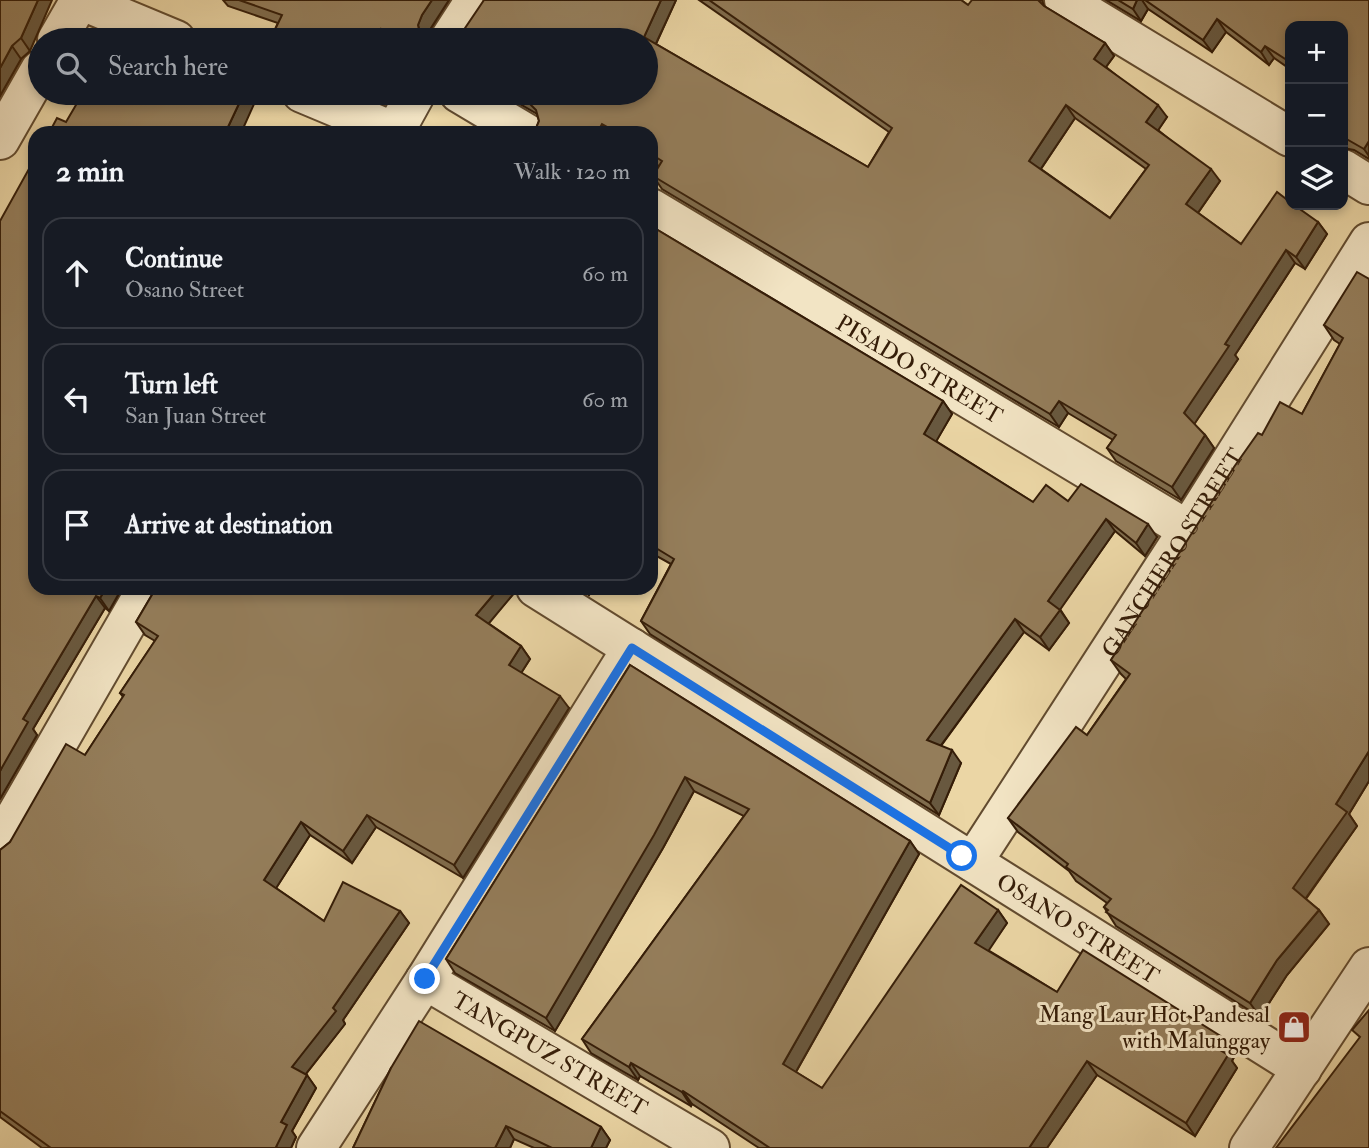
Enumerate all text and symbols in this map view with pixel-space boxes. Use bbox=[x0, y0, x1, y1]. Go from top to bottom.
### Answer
map controls bbox=[1285, 21, 1348, 210]
button: + bbox=[1285, 21, 1348, 84]
search box bbox=[28, 28, 658, 105]
icon: search bbox=[52, 48, 90, 86]
text: Search here bbox=[108, 51, 228, 83]
button: − bbox=[1285, 84, 1348, 147]
button: layers bbox=[1285, 147, 1348, 210]
text: 2 min bbox=[56, 153, 124, 190]
text: Walk · 120 m bbox=[514, 157, 630, 186]
text: Continue bbox=[125, 243, 223, 275]
icon: ahead bbox=[58, 254, 96, 292]
text: 60 m bbox=[582, 259, 628, 288]
text: Osano Street bbox=[125, 275, 244, 304]
street label: PISADO STREET bbox=[831, 308, 1008, 430]
text: Turn left bbox=[125, 369, 218, 401]
icon: left bbox=[58, 380, 96, 418]
text: 60 m bbox=[582, 385, 628, 414]
text: San Juan Street bbox=[125, 401, 266, 430]
street label: GANCHERO STREET bbox=[1095, 443, 1251, 663]
icon: arrive bbox=[58, 506, 96, 544]
text: Arrive at destination bbox=[125, 509, 333, 541]
route start bbox=[946, 840, 977, 871]
street label: OSANO STREET bbox=[991, 867, 1164, 991]
route end bbox=[409, 963, 440, 994]
street label: TANGPUZ STREET bbox=[447, 985, 653, 1123]
place label: Mang Laur Hot Pandesal with Malunggay bbox=[1039, 1000, 1271, 1055]
shop icon: Mang Laur Hot Pandesal with Malunggay bbox=[1275, 1008, 1313, 1046]

